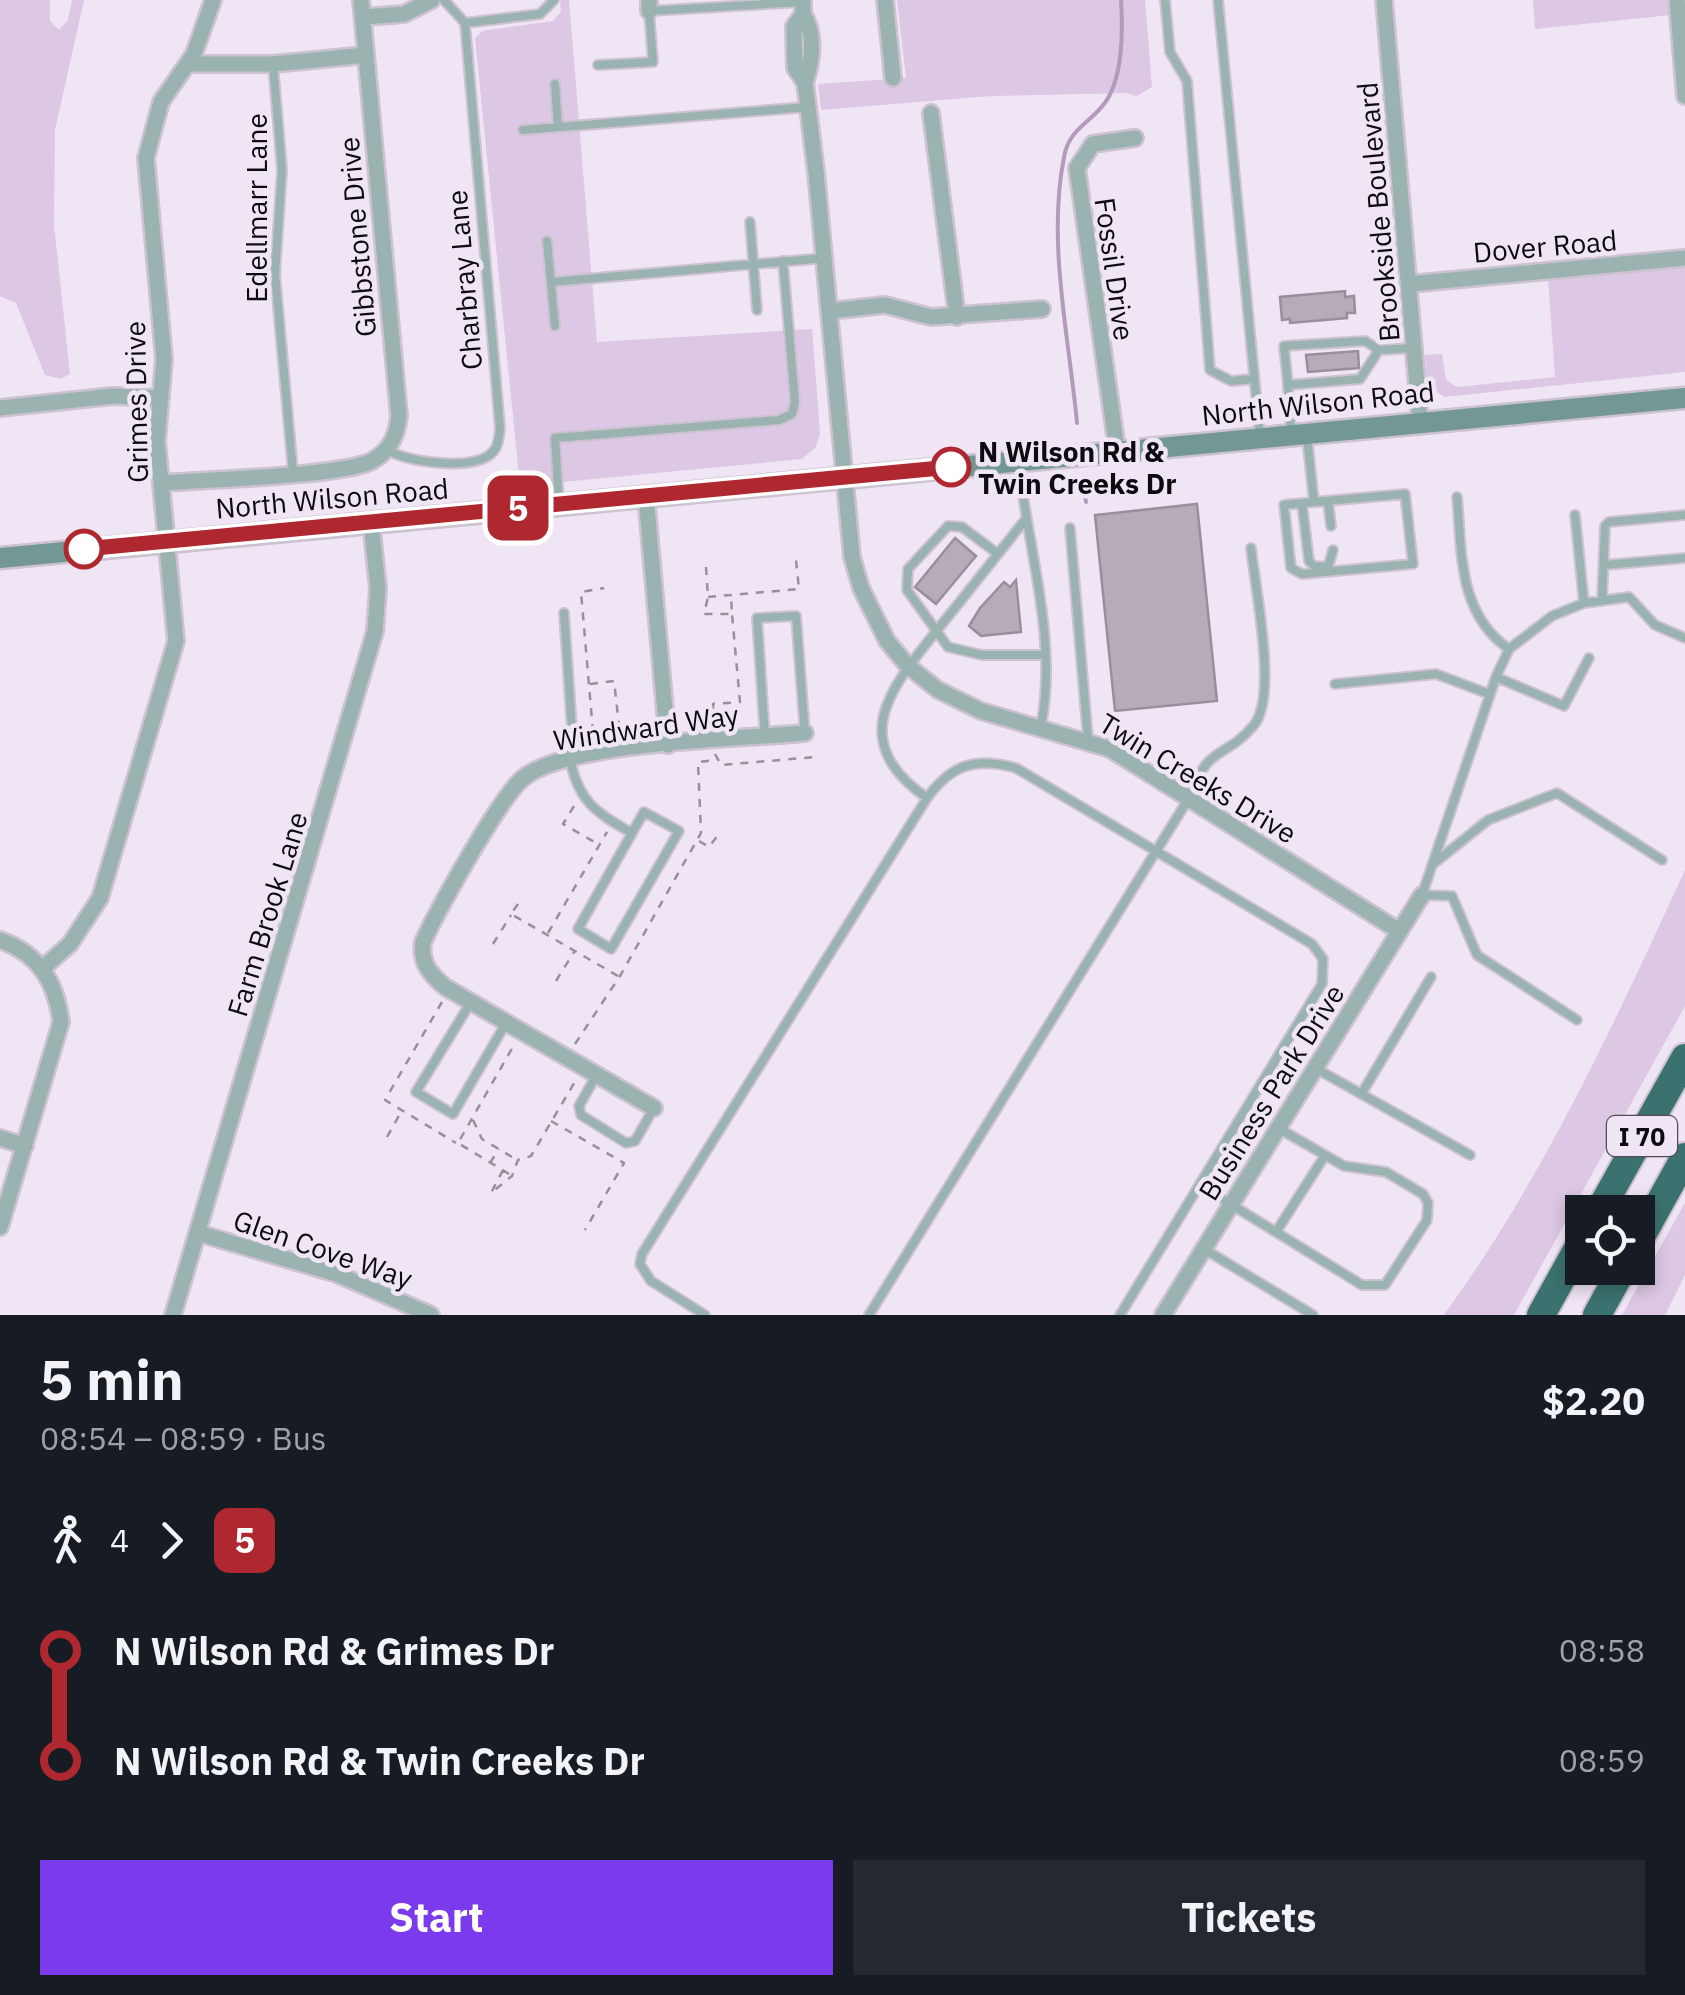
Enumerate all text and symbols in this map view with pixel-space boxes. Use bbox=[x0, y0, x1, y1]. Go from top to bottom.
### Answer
street label: Brookside Boulevard bbox=[1348, 81, 1408, 343]
street label: Edellmarr Lane bbox=[238, 113, 275, 303]
street label: Gibbstone Drive bbox=[330, 135, 384, 339]
street label: Charbray Lane bbox=[438, 188, 490, 372]
street label: Fossil Drive bbox=[1087, 195, 1143, 343]
street label: Dover Road bbox=[1471, 221, 1619, 271]
street label: Grimes Drive bbox=[116, 321, 156, 483]
street label: North Wilson Road bbox=[1200, 372, 1436, 434]
place label: N Wilson Rd & Twin Creeks Dr bbox=[978, 433, 1177, 502]
marker: N Wilson Rd & Twin Creeks Dr bbox=[932, 448, 970, 486]
street label: North Wilson Road bbox=[214, 469, 450, 527]
line badge: 5 bbox=[486, 476, 550, 540]
text: 5 bbox=[507, 485, 529, 531]
unlabelled marker bbox=[65, 530, 103, 568]
street label: Windward Way bbox=[551, 696, 741, 758]
street label: Twin Creeks Drive bbox=[1093, 704, 1303, 852]
street label: Farm Brook Lane bbox=[218, 807, 316, 1021]
street label: Business Park Drive bbox=[1190, 977, 1352, 1207]
road number: I 70 bbox=[1607, 1116, 1677, 1156]
map controls bbox=[1565, 1195, 1655, 1285]
button: locate bbox=[1565, 1195, 1655, 1285]
street label: Glen Cove Way bbox=[229, 1201, 417, 1297]
text: 5 min bbox=[40, 1344, 184, 1415]
text: $2.20 bbox=[1542, 1376, 1645, 1425]
text: 08:54 – 08:59 · Bus bbox=[40, 1417, 326, 1459]
icon: walk bbox=[40, 1513, 95, 1568]
icon: forward bbox=[144, 1513, 199, 1568]
text: 5 bbox=[234, 1517, 255, 1563]
text: 4 bbox=[110, 1519, 129, 1561]
text: N Wilson Rd & Grimes Dr bbox=[114, 1626, 554, 1675]
text: 08:58 bbox=[1559, 1629, 1645, 1671]
text: N Wilson Rd & Twin Creeks Dr bbox=[114, 1736, 645, 1785]
text: 08:59 bbox=[1559, 1739, 1645, 1781]
button: Start bbox=[40, 1860, 833, 1975]
button: Tickets bbox=[853, 1860, 1645, 1975]

